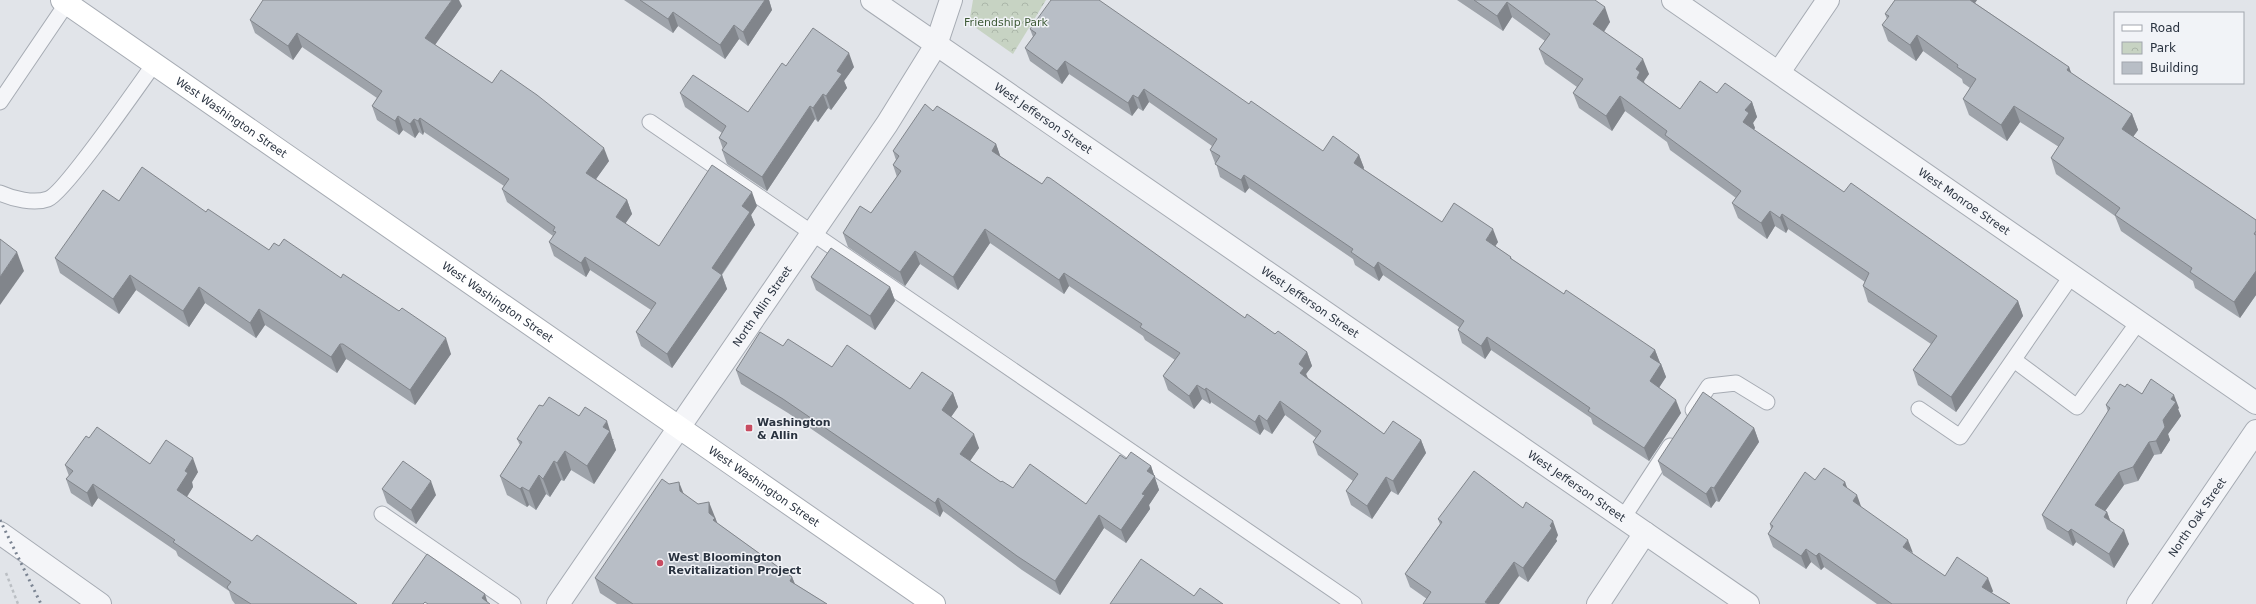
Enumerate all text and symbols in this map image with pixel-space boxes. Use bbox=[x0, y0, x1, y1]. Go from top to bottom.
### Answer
legend bbox=[2114, 12, 2244, 84]
park label: Friendship Park bbox=[964, 16, 1049, 29]
text: Road bbox=[2150, 21, 2180, 35]
text: Park bbox=[2150, 41, 2176, 55]
text: Building bbox=[2150, 61, 2199, 75]
street label: West Washington Street bbox=[173, 75, 290, 161]
street label: West Jefferson Street bbox=[992, 80, 1095, 157]
street label: West Monroe Street bbox=[1916, 165, 2013, 238]
street label: West Washington Street bbox=[439, 259, 556, 346]
street label: North Allin Street bbox=[730, 263, 795, 349]
street label: West Jefferson Street bbox=[1258, 264, 1362, 341]
place label: Washington & Allin bbox=[757, 416, 831, 442]
marker: Washington & Allin bbox=[744, 423, 754, 433]
street label: West Washington Street bbox=[706, 444, 822, 530]
street label: West Jefferson Street bbox=[1525, 448, 1628, 525]
street label: North Oak Street bbox=[2166, 475, 2230, 560]
place label: West Bloomington Revitalization Project bbox=[668, 551, 801, 577]
marker: West Bloomington Revitalization Project bbox=[655, 558, 665, 568]

